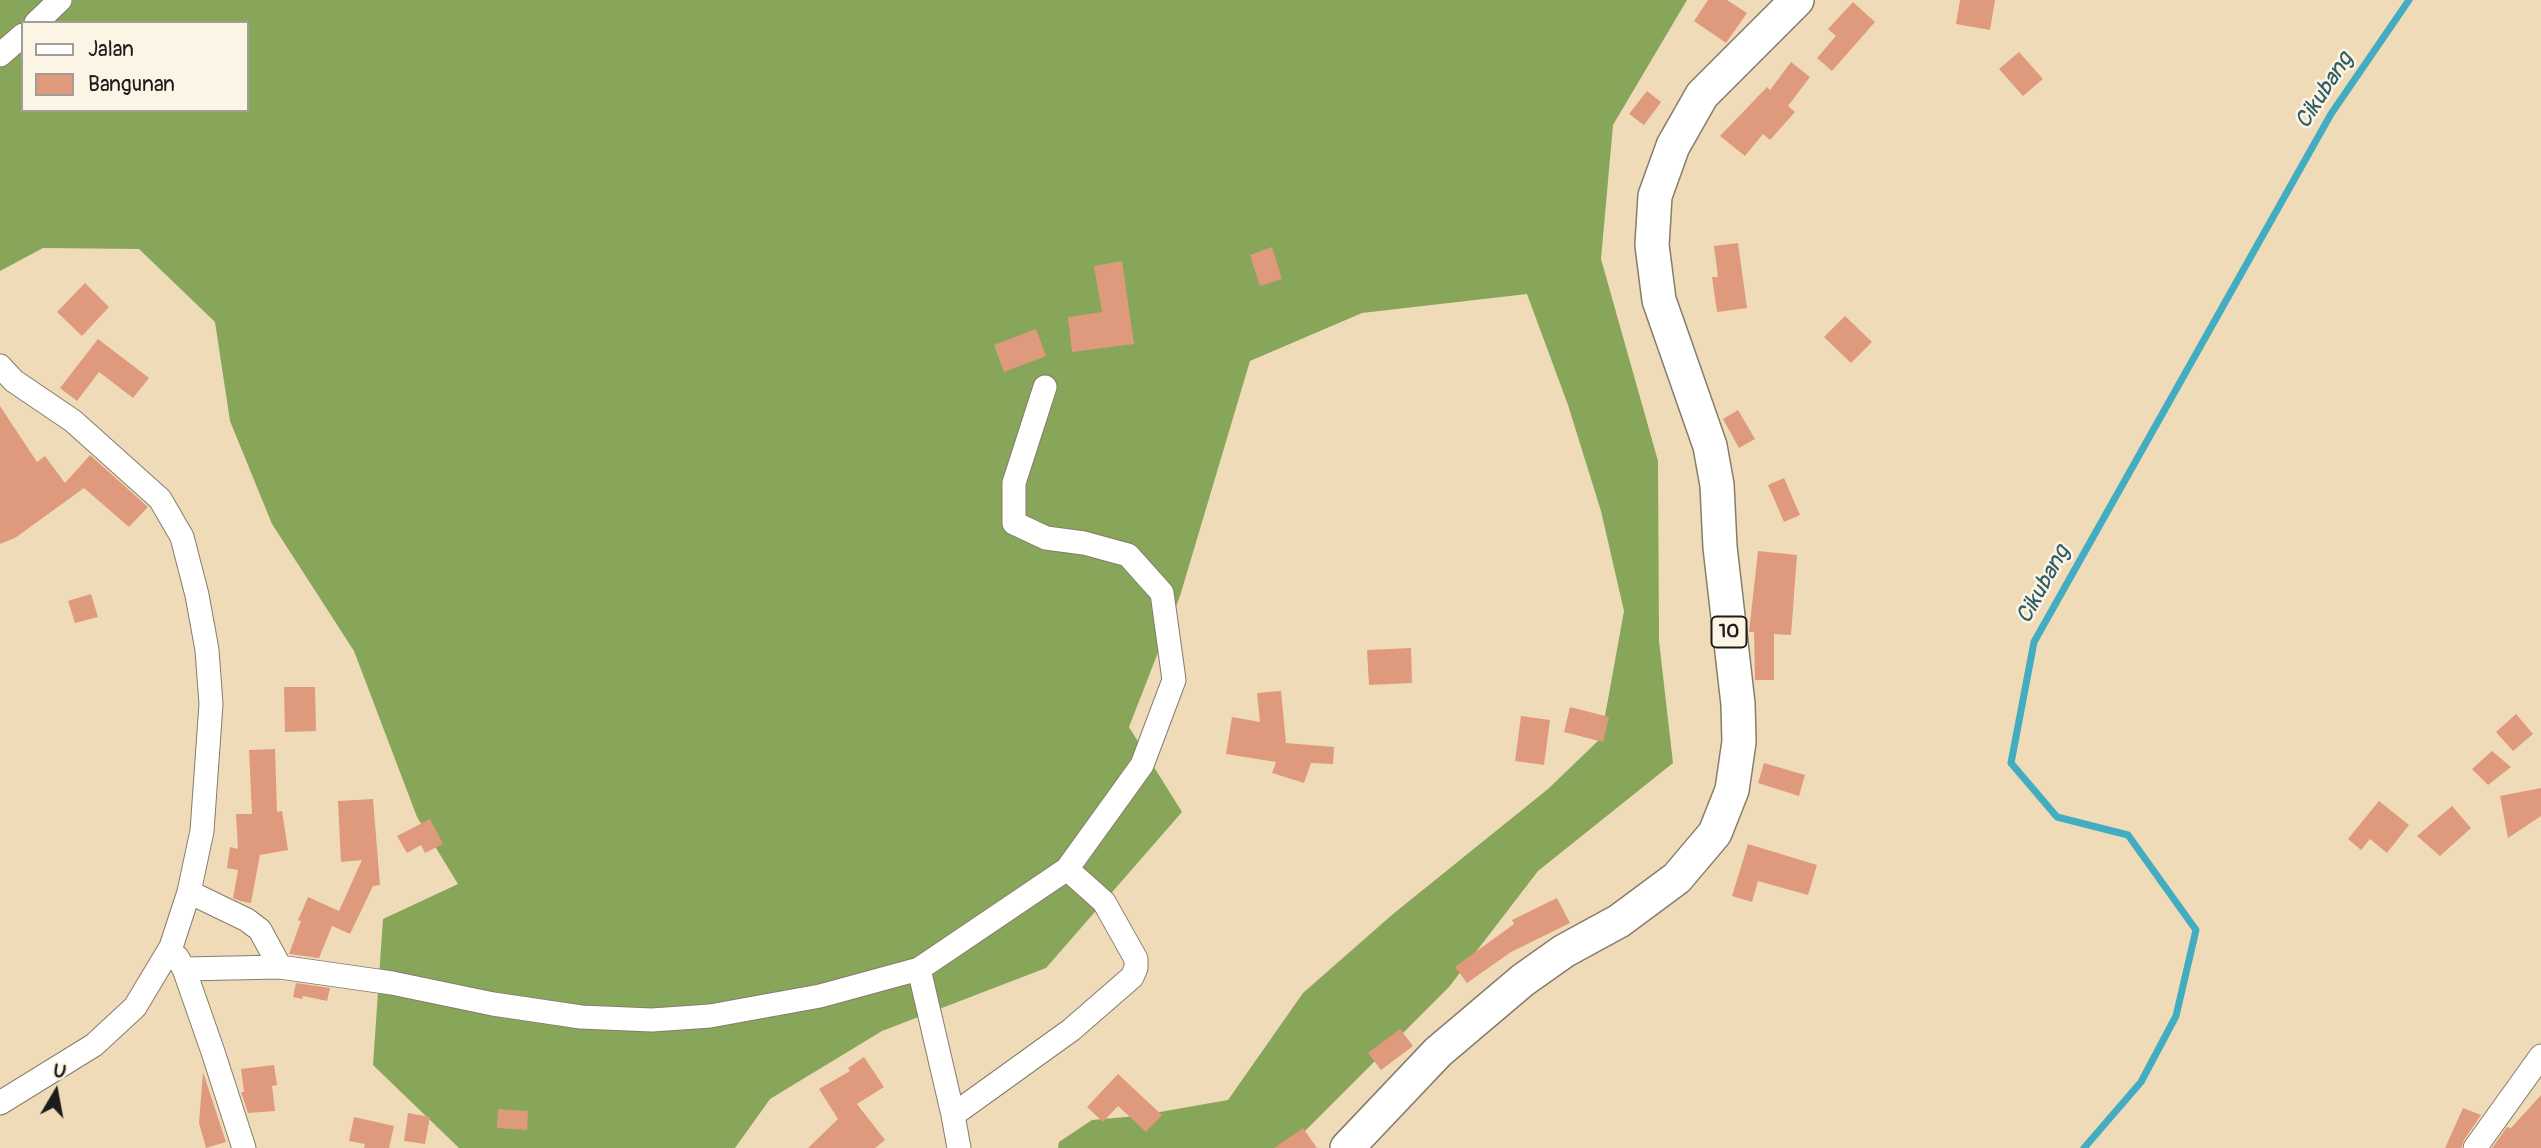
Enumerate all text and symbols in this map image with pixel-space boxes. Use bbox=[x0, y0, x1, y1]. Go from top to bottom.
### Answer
legend bbox=[21, 21, 248, 112]
text: Jalan bbox=[88, 36, 134, 63]
water label: Cikubang bbox=[2290, 48, 2360, 134]
text: Bangunan bbox=[88, 71, 175, 98]
water label: Cikubang bbox=[2011, 541, 2077, 629]
road number: 10 bbox=[1712, 617, 1746, 648]
north arrow bbox=[21, 1057, 91, 1127]
text: U bbox=[51, 1058, 68, 1084]

